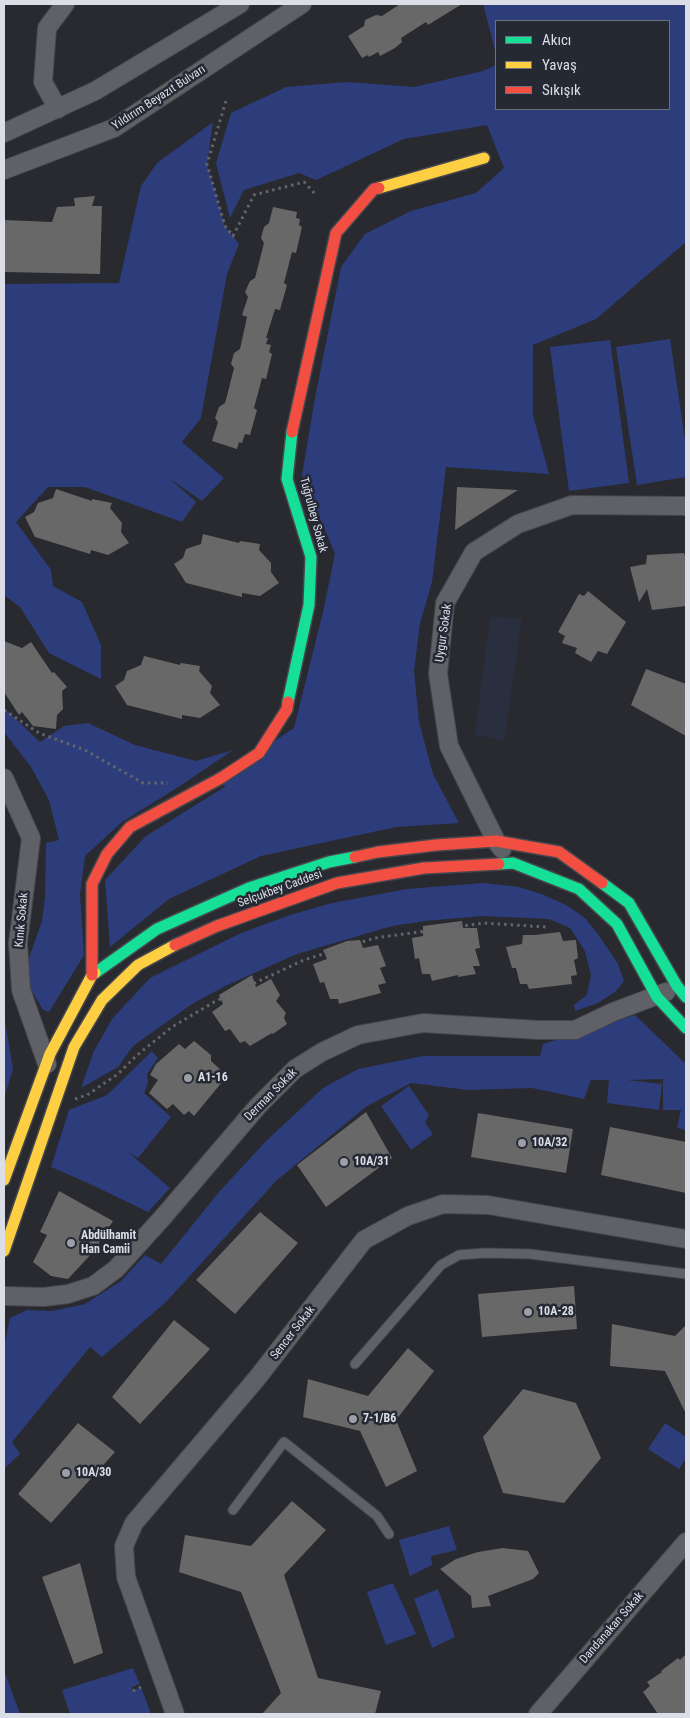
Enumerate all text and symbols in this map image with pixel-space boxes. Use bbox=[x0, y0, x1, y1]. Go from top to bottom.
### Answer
legend bbox=[495, 20, 670, 110]
text: Akıcı bbox=[542, 31, 571, 49]
text: Yavaş bbox=[542, 56, 577, 74]
street label: Yıldırım Beyazıt Bulvarı bbox=[110, 62, 208, 134]
text: Sıkışık bbox=[542, 81, 581, 99]
street label: Tuğrulbey Sokak bbox=[296, 476, 330, 554]
street label: Uygur Sokak bbox=[433, 603, 455, 663]
street label: Selçukbey Caddesi bbox=[236, 867, 324, 911]
street label: Kınık Sokak bbox=[12, 892, 32, 948]
street label: Derman Sokak bbox=[242, 1066, 300, 1124]
place label: A1-16 bbox=[198, 1071, 228, 1085]
marker: A1-16 bbox=[182, 1072, 194, 1084]
place label: 10A/32 bbox=[532, 1136, 567, 1150]
marker: 10A/32 bbox=[516, 1137, 528, 1149]
place label: 10A/31 bbox=[354, 1155, 389, 1169]
marker: 10A/31 bbox=[338, 1156, 350, 1168]
place label: Abdülhamit Han Camii bbox=[81, 1229, 136, 1257]
marker: Abdülhamit Han Camii bbox=[65, 1237, 77, 1249]
street label: Sencer Sokak bbox=[268, 1303, 318, 1363]
place label: 10A-28 bbox=[538, 1305, 574, 1319]
marker: 10A-28 bbox=[522, 1306, 534, 1318]
place label: 7-1/B6 bbox=[363, 1412, 396, 1426]
marker: 7-1/B6 bbox=[347, 1413, 359, 1425]
place label: 10A/30 bbox=[76, 1466, 111, 1480]
marker: 10A/30 bbox=[60, 1467, 72, 1479]
street label: Dandanakan Sokak bbox=[577, 1589, 647, 1667]

